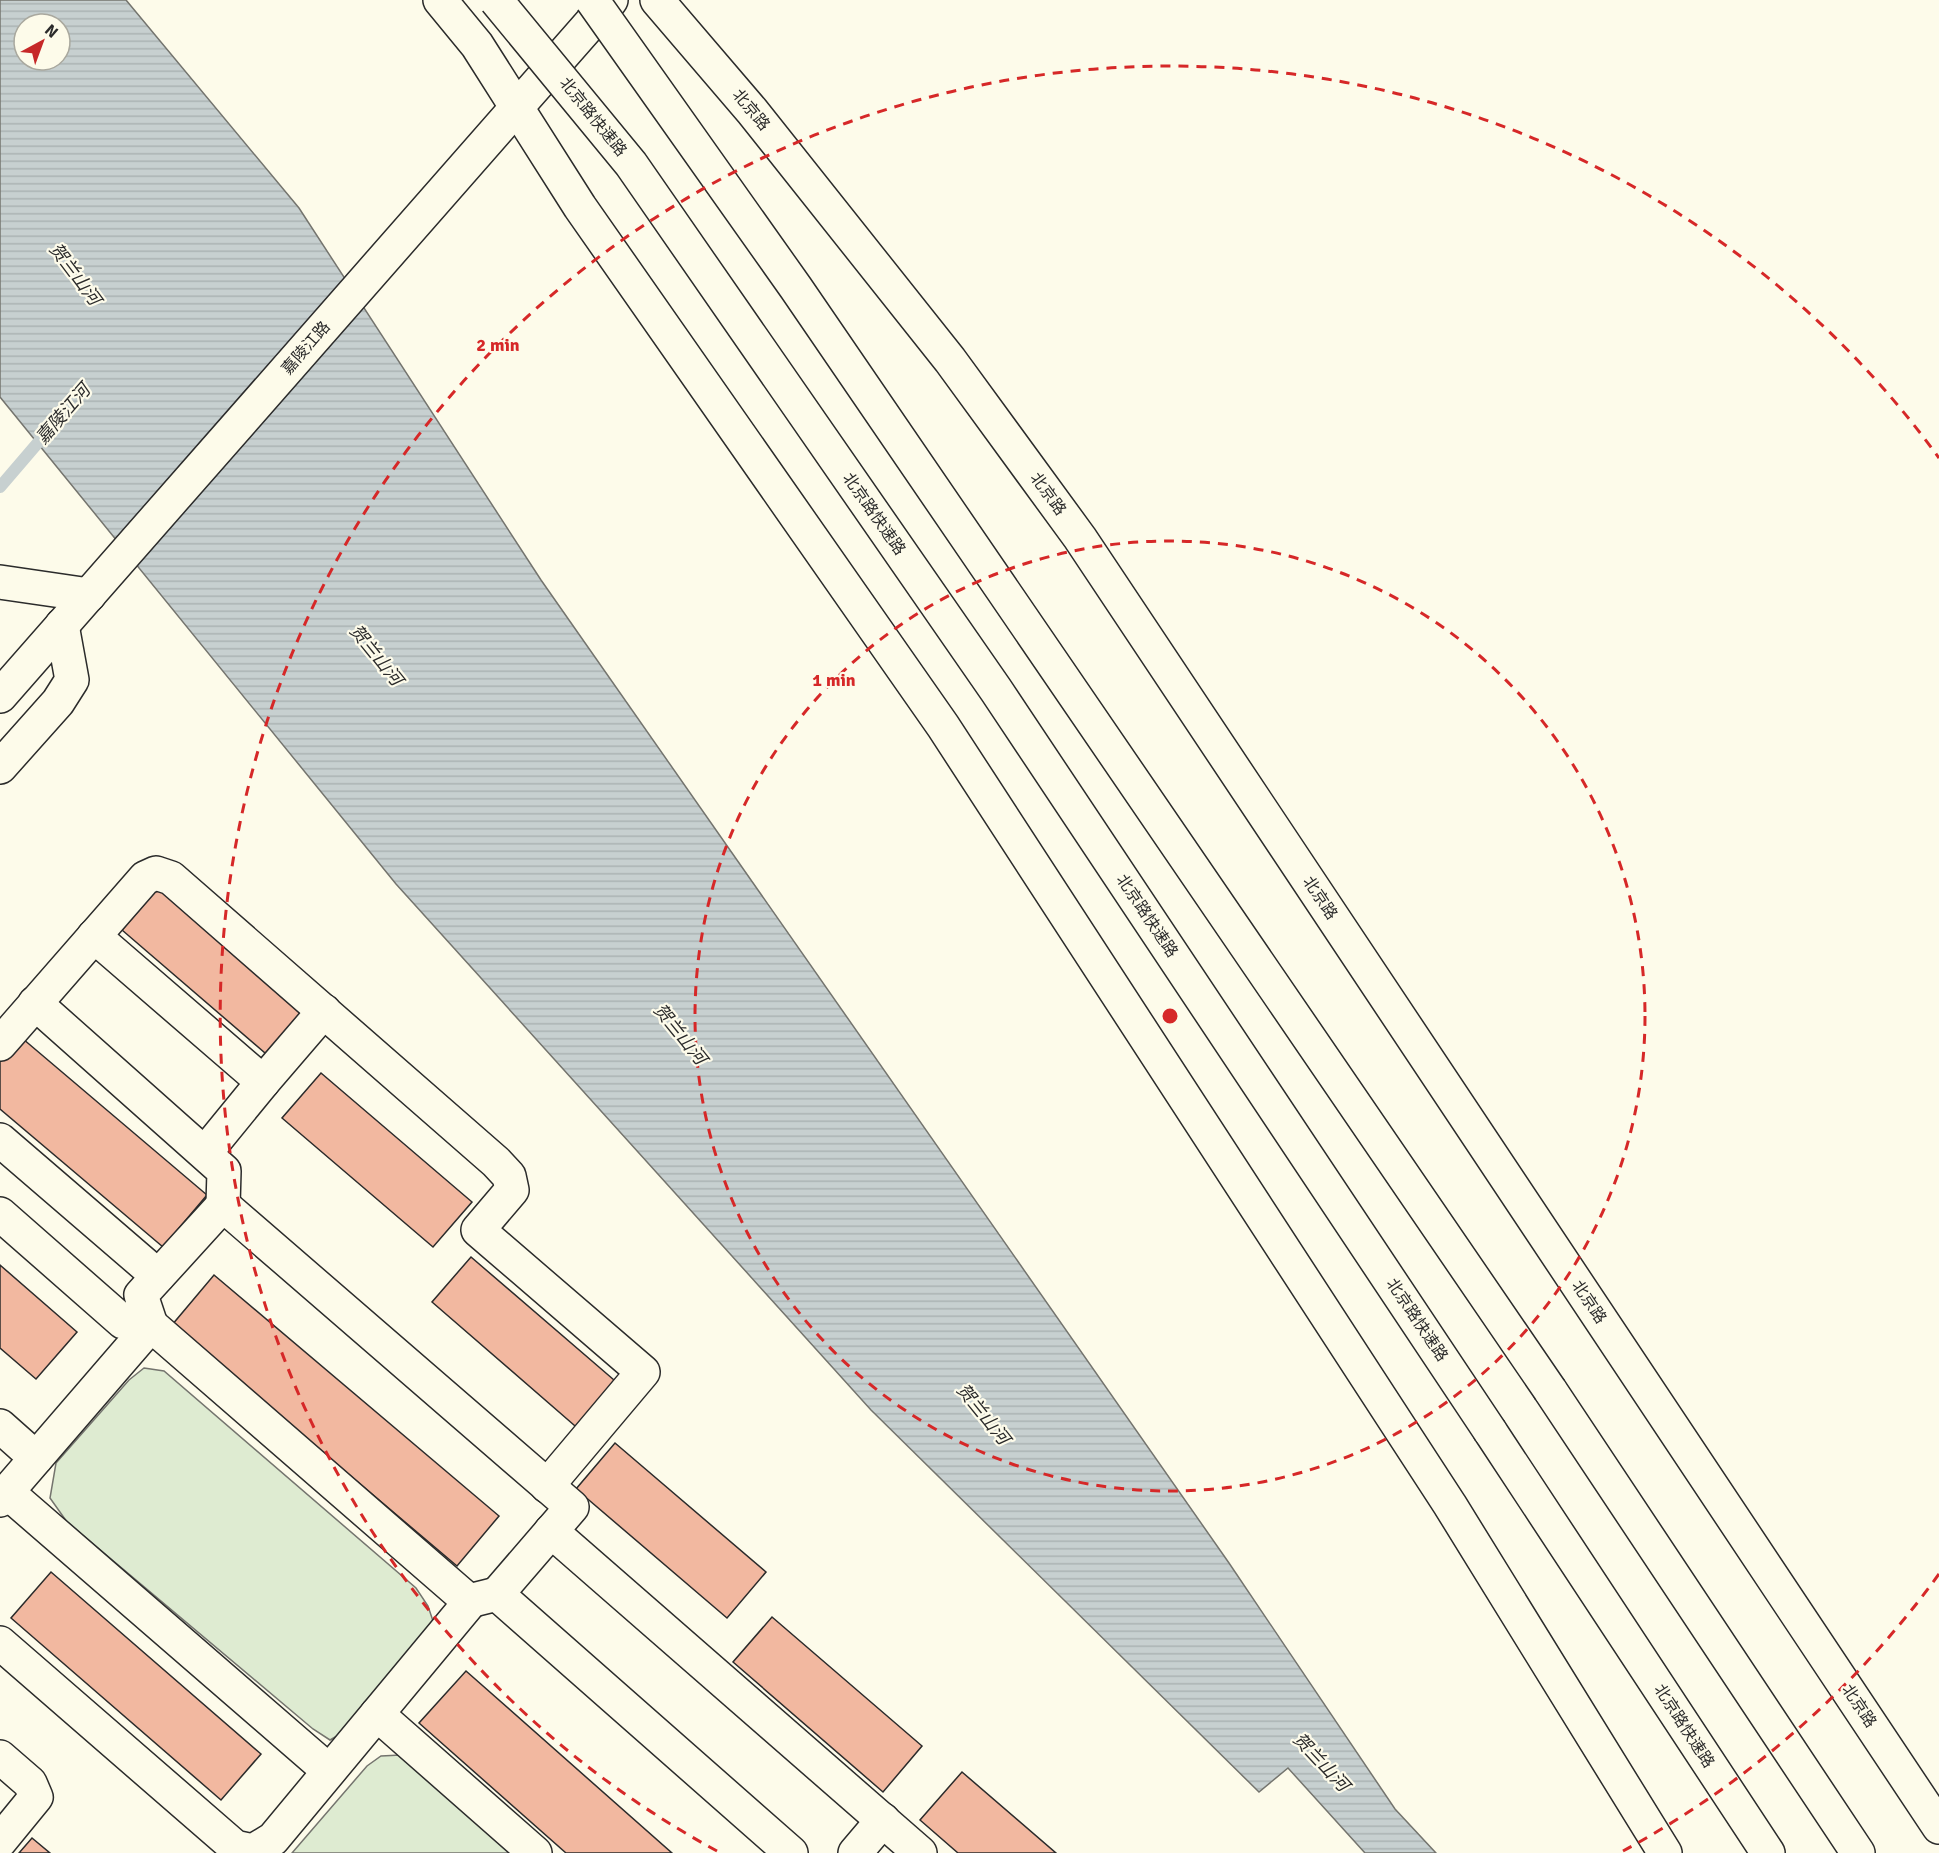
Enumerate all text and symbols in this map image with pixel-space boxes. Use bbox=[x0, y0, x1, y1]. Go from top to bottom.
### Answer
north arrow bbox=[12, 12, 72, 72]
text: N bbox=[40, 20, 62, 43]
street label: 北京路快速路 bbox=[555, 73, 631, 161]
street label: 北京路 bbox=[728, 85, 774, 135]
water label: 贺兰山河 bbox=[45, 239, 107, 312]
street label: 嘉陵江路 bbox=[277, 317, 335, 379]
text: 2 min bbox=[476, 334, 520, 356]
water label: 嘉陵江河 bbox=[31, 377, 97, 448]
street label: 北京路快速路 bbox=[838, 469, 910, 559]
street label: 北京路 bbox=[1026, 469, 1070, 519]
water label: 贺兰山河 bbox=[345, 620, 409, 692]
text: 1 min bbox=[812, 669, 856, 691]
street label: 北京路快速路 bbox=[1112, 871, 1182, 961]
street label: 北京路 bbox=[1298, 873, 1342, 923]
water label: 贺兰山河 bbox=[649, 999, 713, 1071]
centre of rings bbox=[1160, 1006, 1180, 1026]
street label: 北京路快速路 bbox=[1382, 1275, 1452, 1365]
street label: 北京路 bbox=[1567, 1277, 1611, 1327]
water label: 贺兰山河 bbox=[952, 1379, 1016, 1451]
street label: 北京路快速路 bbox=[1649, 1680, 1719, 1772]
street label: 北京路 bbox=[1837, 1681, 1881, 1731]
water label: 贺兰山河 bbox=[1288, 1728, 1356, 1798]

